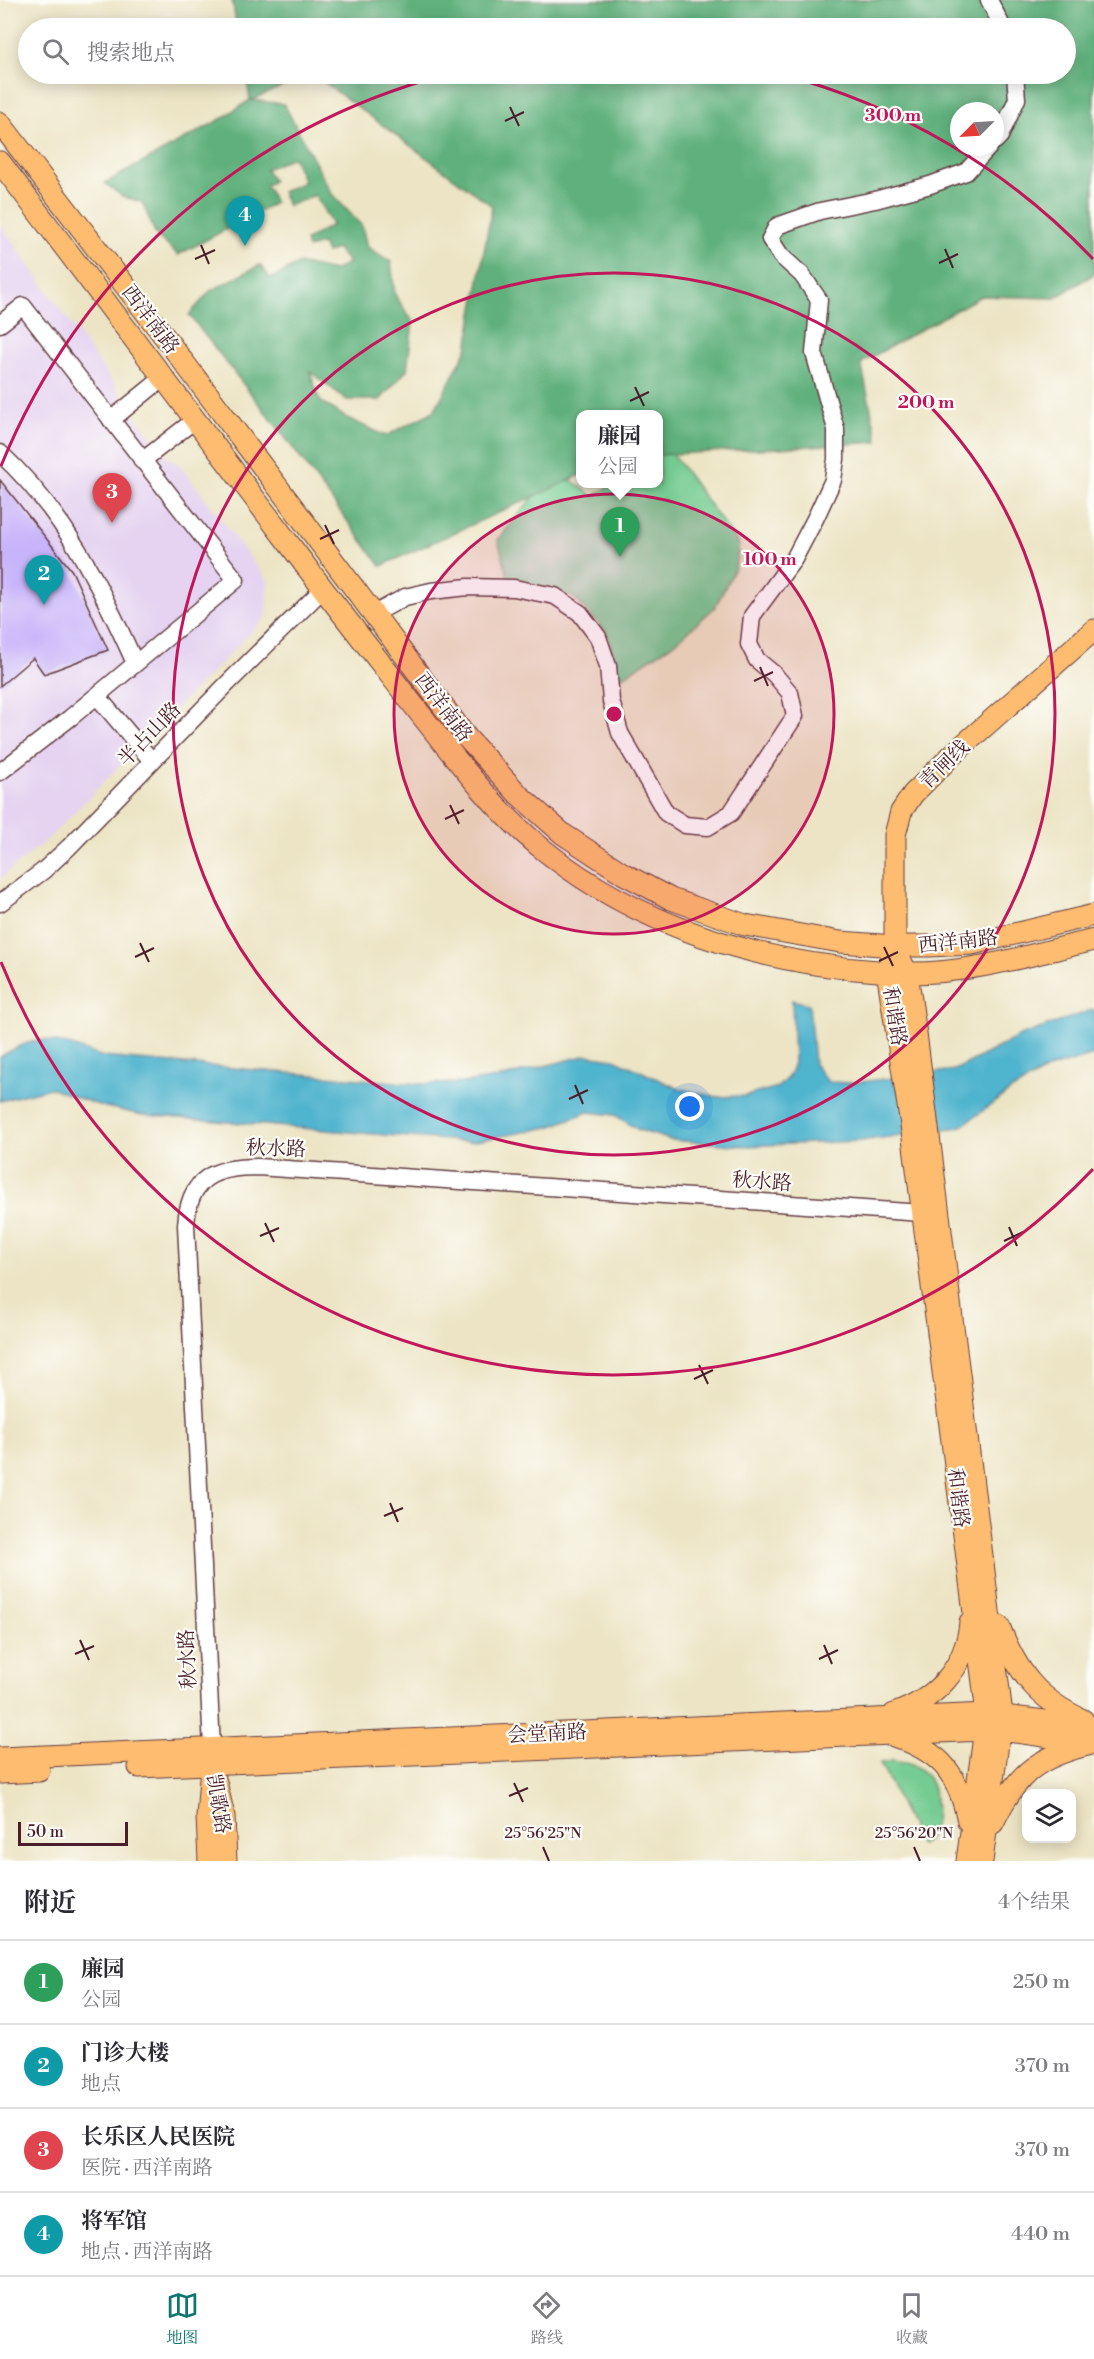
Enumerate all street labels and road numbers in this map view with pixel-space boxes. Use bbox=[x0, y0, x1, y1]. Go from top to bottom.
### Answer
street label: 西洋南路 bbox=[116, 280, 184, 359]
street label: 西洋南路 bbox=[409, 668, 477, 747]
street label: 半占山路 bbox=[113, 698, 187, 772]
street label: 青闸线 bbox=[915, 735, 975, 795]
street label: 西洋南路 bbox=[917, 926, 999, 959]
street label: 和谐路 bbox=[876, 985, 911, 1048]
street label: 秋水路 bbox=[246, 1136, 306, 1163]
street label: 秋水路 bbox=[731, 1168, 793, 1197]
street label: 和谐路 bbox=[941, 1467, 974, 1529]
street label: 秋水路 bbox=[174, 1628, 203, 1690]
street label: 会堂南路 bbox=[506, 1720, 588, 1749]
street label: 凯歌路 bbox=[200, 1773, 235, 1836]

